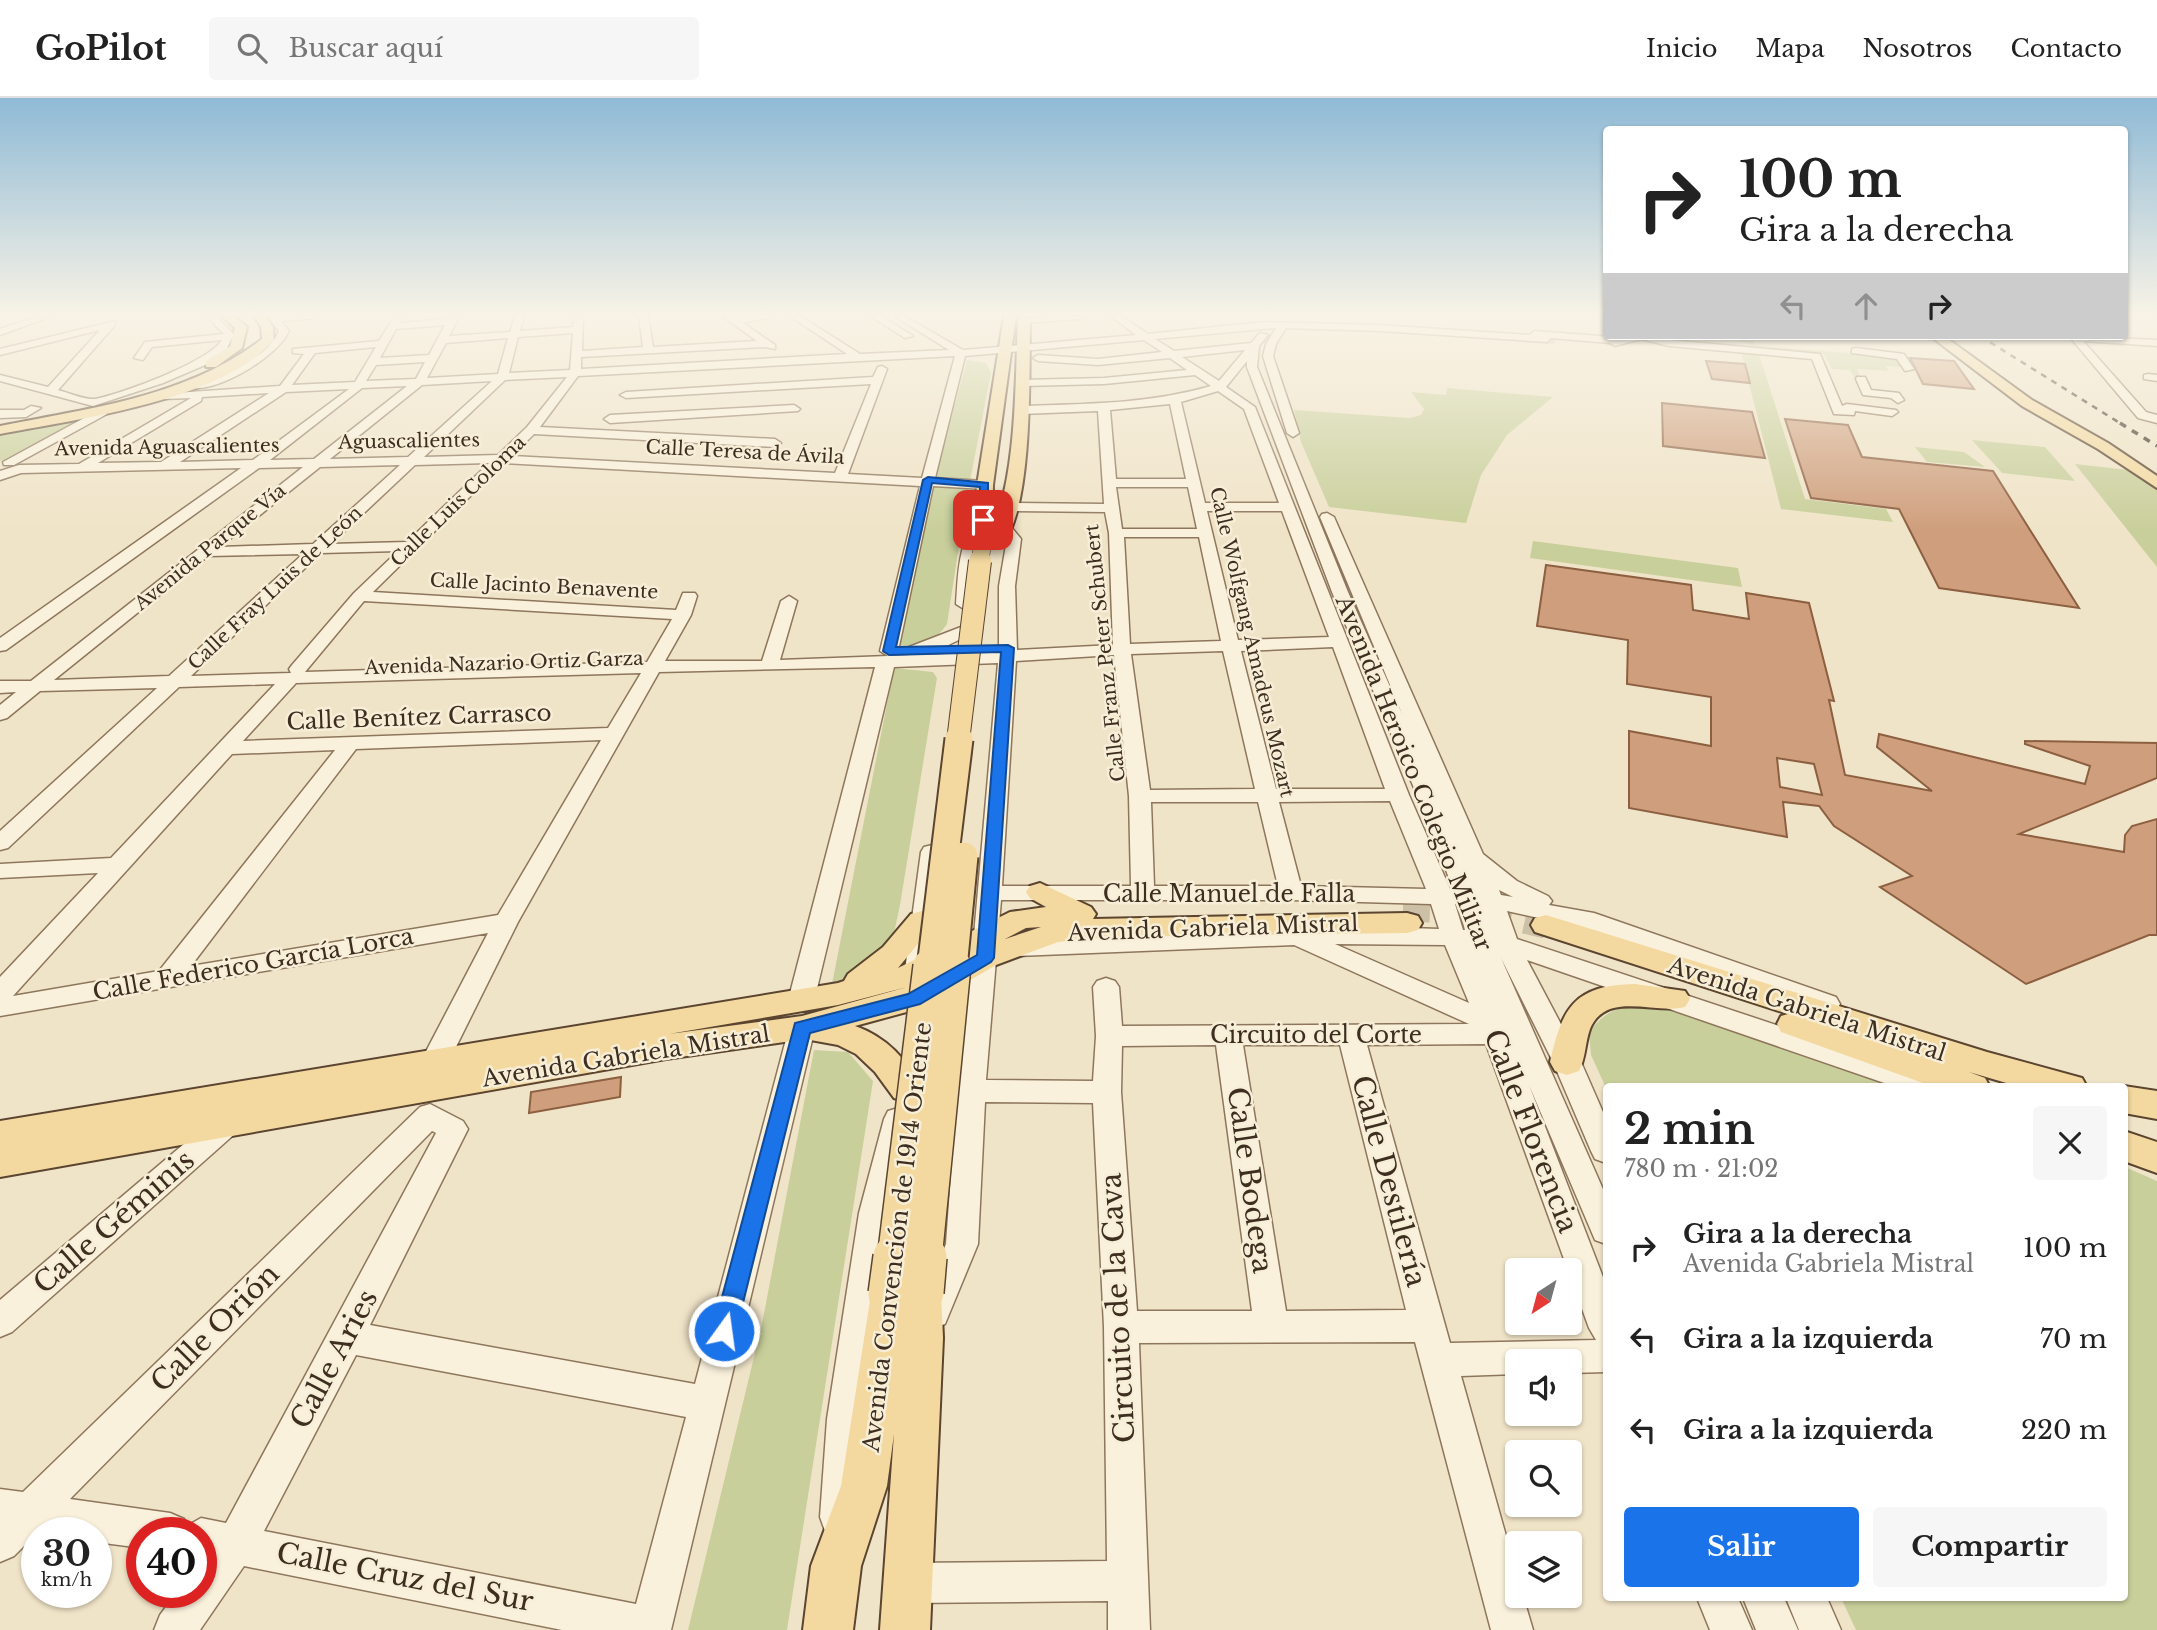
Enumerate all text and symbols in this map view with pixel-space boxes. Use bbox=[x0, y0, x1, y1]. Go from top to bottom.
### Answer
search box bbox=[209, 17, 699, 80]
text: GoPilot bbox=[35, 28, 167, 69]
icon: search bbox=[233, 29, 271, 67]
text: Buscar aquí bbox=[289, 32, 443, 64]
text: Inicio bbox=[1646, 34, 1717, 63]
text: Mapa bbox=[1755, 34, 1824, 63]
text: Nosotros bbox=[1862, 34, 1973, 63]
text: Contacto bbox=[2011, 34, 2122, 63]
text: 100 m bbox=[1739, 149, 1902, 210]
icon: right bbox=[1624, 154, 1715, 245]
text: Gira a la derecha bbox=[1739, 210, 2013, 250]
icon: left bbox=[1774, 287, 1812, 325]
icon: ahead bbox=[1847, 287, 1885, 325]
icon: right bbox=[1920, 287, 1958, 325]
street label: Aguascalientes bbox=[337, 428, 480, 454]
street label: Calle Luis Coloma bbox=[386, 430, 531, 571]
street label: Avenida Aguascalientes bbox=[53, 434, 280, 460]
street label: Calle Teresa de Ávila bbox=[645, 435, 845, 469]
street label: Avenida Parque Vía bbox=[129, 479, 291, 616]
street label: Calle Wolfgang Amadeus Mozart bbox=[1205, 485, 1299, 800]
pin bbox=[953, 490, 1013, 550]
street label: Calle Fray Luis de León bbox=[183, 501, 367, 675]
icon: arrive bbox=[964, 501, 1002, 539]
street label: Calle Franz Peter Schubert bbox=[1080, 522, 1130, 783]
street label: Calle Jacinto Benavente bbox=[429, 569, 659, 603]
street label: Avenida Heroico Colegio Militar bbox=[1329, 590, 1498, 955]
street label: Avenida Nazario Ortiz Garza bbox=[363, 647, 644, 679]
street label: Calle Benítez Carrasco bbox=[286, 698, 552, 736]
street label: Calle Manuel de Falla bbox=[1103, 880, 1356, 908]
street label: Avenida Gabriela Mistral bbox=[1066, 909, 1359, 947]
street label: Calle Federico García Lorca bbox=[90, 922, 416, 1006]
street label: Avenida Gabriela Mistral bbox=[1663, 950, 1950, 1067]
street label: Avenida Gabriela Mistral bbox=[479, 1019, 772, 1093]
street label: Avenida Convención de 1914 Oriente bbox=[857, 1021, 937, 1454]
street label: Circuito del Corte bbox=[1210, 1021, 1422, 1049]
street label: Calle Florencia bbox=[1476, 1024, 1586, 1238]
street label: Calle Destilería bbox=[1344, 1071, 1434, 1291]
street label: Calle Bodega bbox=[1220, 1085, 1280, 1276]
text: 2 min bbox=[1624, 1103, 1755, 1155]
button: close bbox=[2033, 1106, 2107, 1180]
street label: Calle Géminis bbox=[26, 1143, 202, 1301]
text: 780 m · 21:02 bbox=[1624, 1155, 1779, 1183]
street label: Circuito de la Cava bbox=[1093, 1172, 1143, 1444]
text: Gira a la derecha bbox=[1683, 1218, 1912, 1250]
icon: right bbox=[1624, 1229, 1662, 1267]
text: 100 m bbox=[2023, 1232, 2107, 1264]
text: Avenida Gabriela Mistral bbox=[1683, 1250, 1974, 1278]
street label: Calle Orión bbox=[143, 1256, 287, 1400]
north arrow bbox=[1505, 1258, 1582, 1335]
map controls bbox=[1505, 1258, 1582, 1608]
street label: Calle Aries bbox=[283, 1284, 385, 1434]
position arrow bbox=[687, 1294, 761, 1368]
icon: left bbox=[1624, 1320, 1662, 1358]
text: Gira a la izquierda bbox=[1683, 1323, 1933, 1355]
text: 70 m bbox=[2040, 1323, 2107, 1355]
button: sound bbox=[1505, 1349, 1582, 1426]
icon: left bbox=[1624, 1411, 1662, 1449]
text: Gira a la izquierda bbox=[1683, 1414, 1933, 1446]
text: 220 m bbox=[2021, 1414, 2107, 1446]
button: search bbox=[1505, 1440, 1582, 1517]
button: Salir bbox=[1624, 1507, 1859, 1587]
button: Compartir bbox=[1873, 1507, 2107, 1587]
speed limit sign: 40 bbox=[126, 1517, 217, 1608]
button: layers bbox=[1505, 1531, 1582, 1608]
text: 30 bbox=[42, 1532, 91, 1575]
street label: Calle Cruz del Sur bbox=[274, 1535, 537, 1619]
text: km/h bbox=[41, 1569, 92, 1591]

